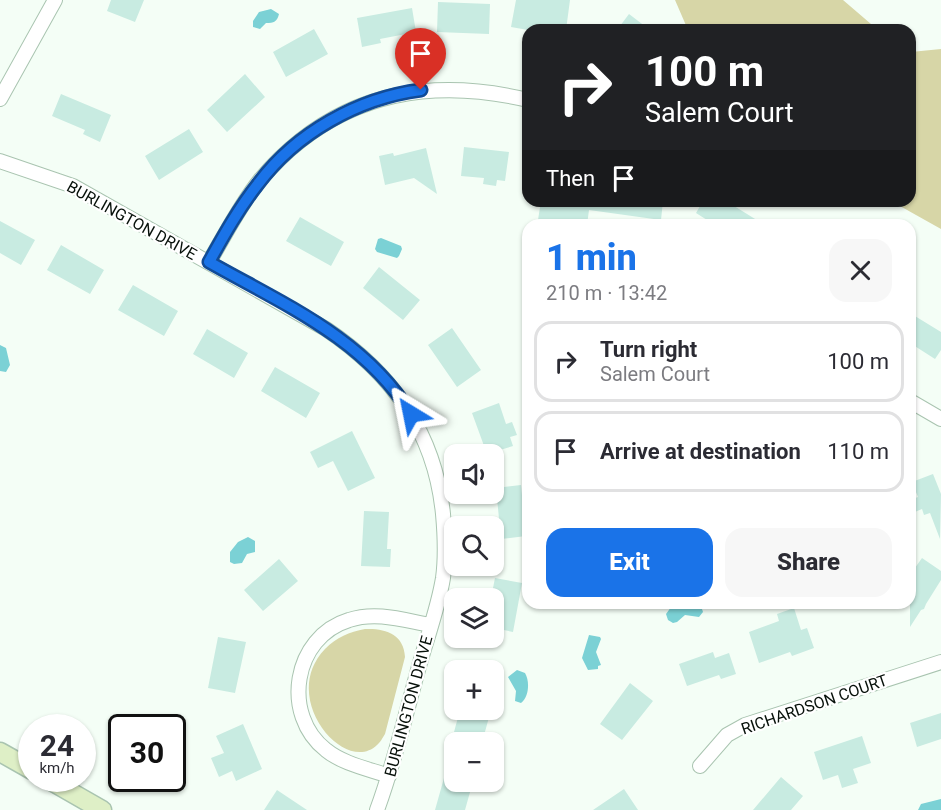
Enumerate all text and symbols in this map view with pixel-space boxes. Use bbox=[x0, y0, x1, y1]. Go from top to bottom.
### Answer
pin bbox=[395, 28, 446, 90]
icon: arrive bbox=[404, 37, 437, 70]
text: 100 m bbox=[645, 47, 764, 96]
icon: right bbox=[546, 48, 624, 126]
text: Salem Court bbox=[645, 97, 793, 129]
icon: arrive bbox=[607, 162, 640, 195]
text: Then bbox=[546, 166, 595, 191]
street label: BURLINGTON DRIVE bbox=[64, 177, 200, 264]
text: 1 min bbox=[546, 237, 637, 279]
button: close bbox=[829, 239, 892, 302]
text: 210 m · 13:42 bbox=[546, 281, 667, 305]
text: Turn right bbox=[600, 337, 697, 362]
icon: right bbox=[549, 345, 582, 378]
text: 100 m bbox=[827, 349, 889, 374]
text: Salem Court bbox=[600, 362, 710, 386]
position arrow bbox=[379, 382, 443, 446]
icon: arrive bbox=[549, 435, 582, 468]
text: Arrive at destination bbox=[600, 439, 801, 464]
text: 110 m bbox=[827, 439, 889, 464]
map controls bbox=[444, 444, 504, 792]
button: sound bbox=[444, 444, 504, 504]
button: search bbox=[444, 516, 504, 576]
button: Exit bbox=[546, 528, 713, 597]
button: Share bbox=[725, 528, 892, 597]
button: layers bbox=[444, 588, 504, 648]
street label: BURLINGTON DRIVE bbox=[381, 634, 436, 779]
button: + bbox=[444, 660, 504, 720]
street label: RICHARDSON COURT bbox=[739, 670, 890, 738]
speed limit sign: 30 bbox=[108, 714, 186, 792]
text: 24 bbox=[40, 728, 74, 763]
button: − bbox=[444, 732, 504, 792]
text: km/h bbox=[39, 759, 75, 777]

